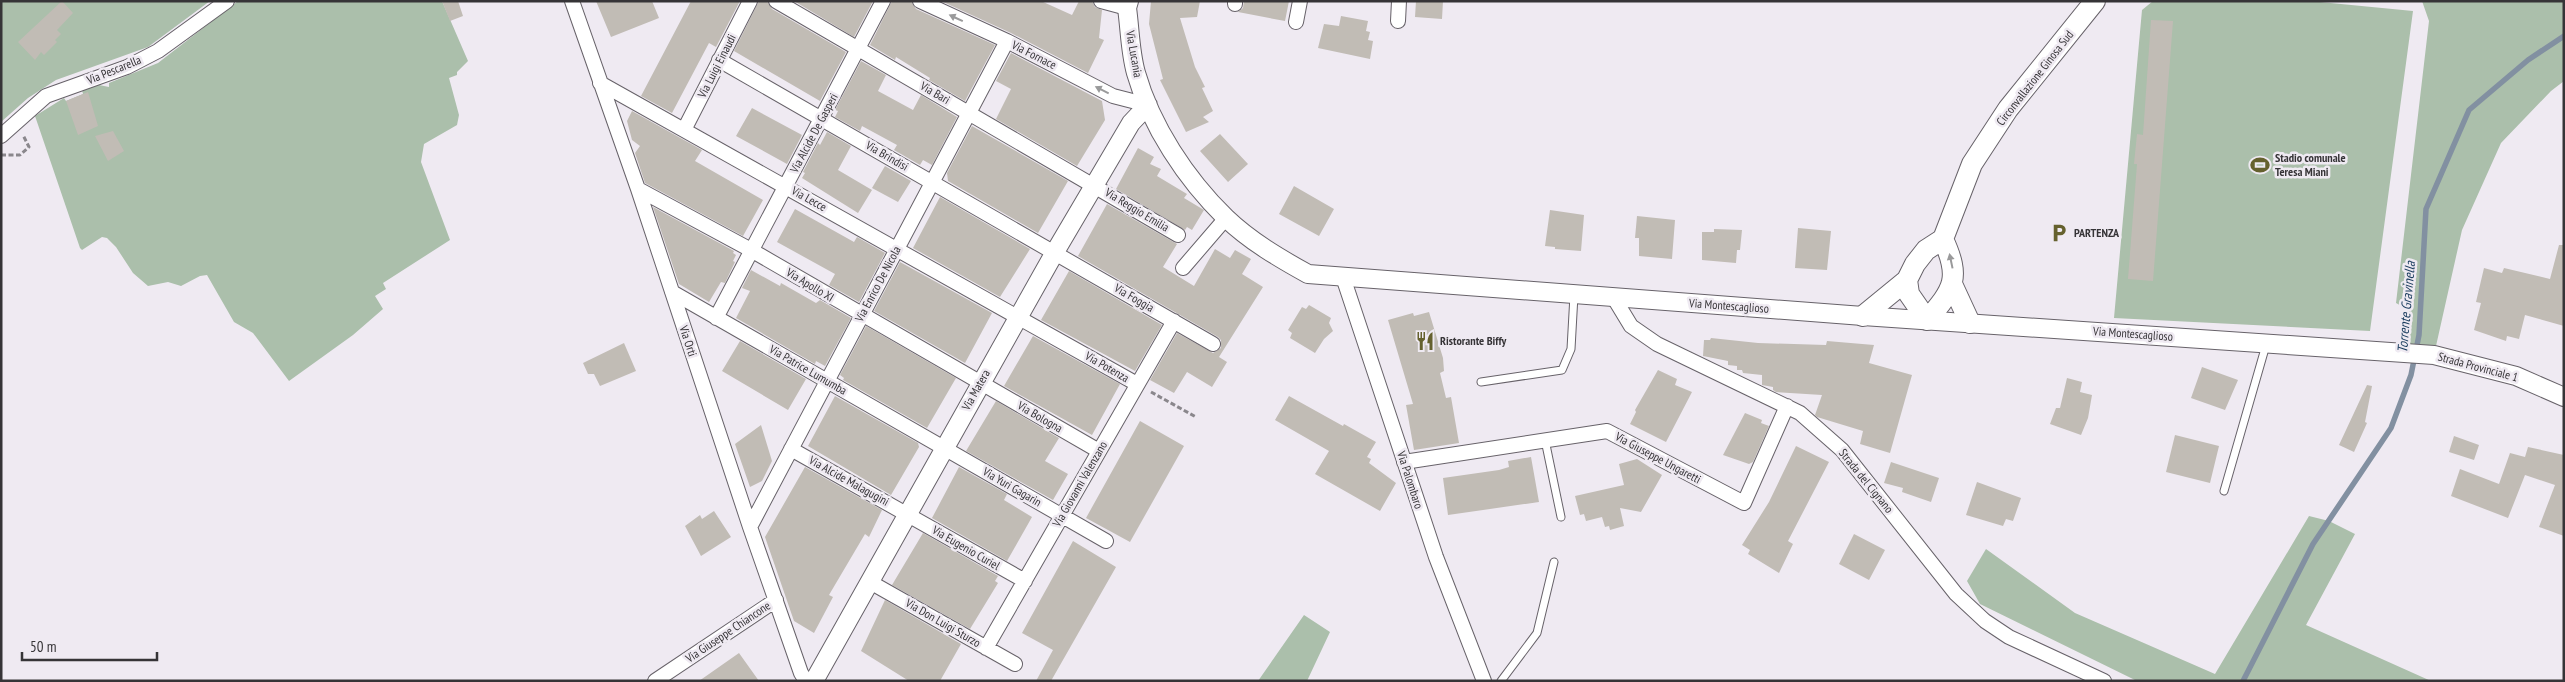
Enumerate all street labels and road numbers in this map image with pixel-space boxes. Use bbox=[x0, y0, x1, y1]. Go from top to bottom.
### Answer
street label: Circonvallazione Ginosa Sud bbox=[1993, 27, 2076, 128]
street label: Via Lucania bbox=[1123, 28, 1146, 79]
street label: Via Luigi Einaudi bbox=[694, 31, 739, 101]
street label: Via Fornace bbox=[1009, 37, 1059, 72]
street label: Via Pescarella bbox=[84, 52, 143, 88]
street label: Via Bari bbox=[917, 78, 953, 107]
street label: Via Alcide De Gasperi bbox=[786, 90, 841, 176]
street label: Via Brindisi bbox=[862, 137, 911, 174]
street label: Via Lecce bbox=[788, 182, 829, 214]
street label: Via Reggio Emilia bbox=[1102, 184, 1172, 235]
street label: Via Enrico De Nicola bbox=[851, 243, 904, 325]
street label: Via Apollo XI bbox=[783, 264, 837, 305]
street label: Via Foggia bbox=[1111, 280, 1157, 315]
street label: Via Montescaglioso bbox=[1688, 295, 1769, 316]
street label: Via Orti bbox=[676, 323, 700, 358]
street label: Via Montescaglioso bbox=[2092, 323, 2173, 344]
street label: Via Patrice Lumumba bbox=[766, 341, 850, 398]
street label: Via Potenza bbox=[1082, 347, 1132, 385]
street label: Strada Provinciale 1 bbox=[2436, 349, 2520, 384]
street label: Via Matera bbox=[958, 367, 993, 414]
street label: Via Bologna bbox=[1014, 397, 1066, 436]
street label: Via Giuseppe Ungaretti bbox=[1612, 428, 1704, 487]
street label: Via Giovanni Valenzano bbox=[1048, 438, 1110, 530]
street label: Strada del Cignano bbox=[1836, 446, 1897, 516]
street label: Via Palombaro bbox=[1394, 448, 1427, 511]
street label: Via Alcide Malagugini bbox=[806, 452, 892, 509]
street label: Via Yuri Gagarin bbox=[979, 463, 1044, 509]
street label: Via Eugenio Curiel bbox=[929, 522, 1003, 573]
street label: Via Don Luigi Sturzo bbox=[902, 595, 983, 650]
street label: Via Giuseppe Chiancone bbox=[682, 598, 773, 666]

